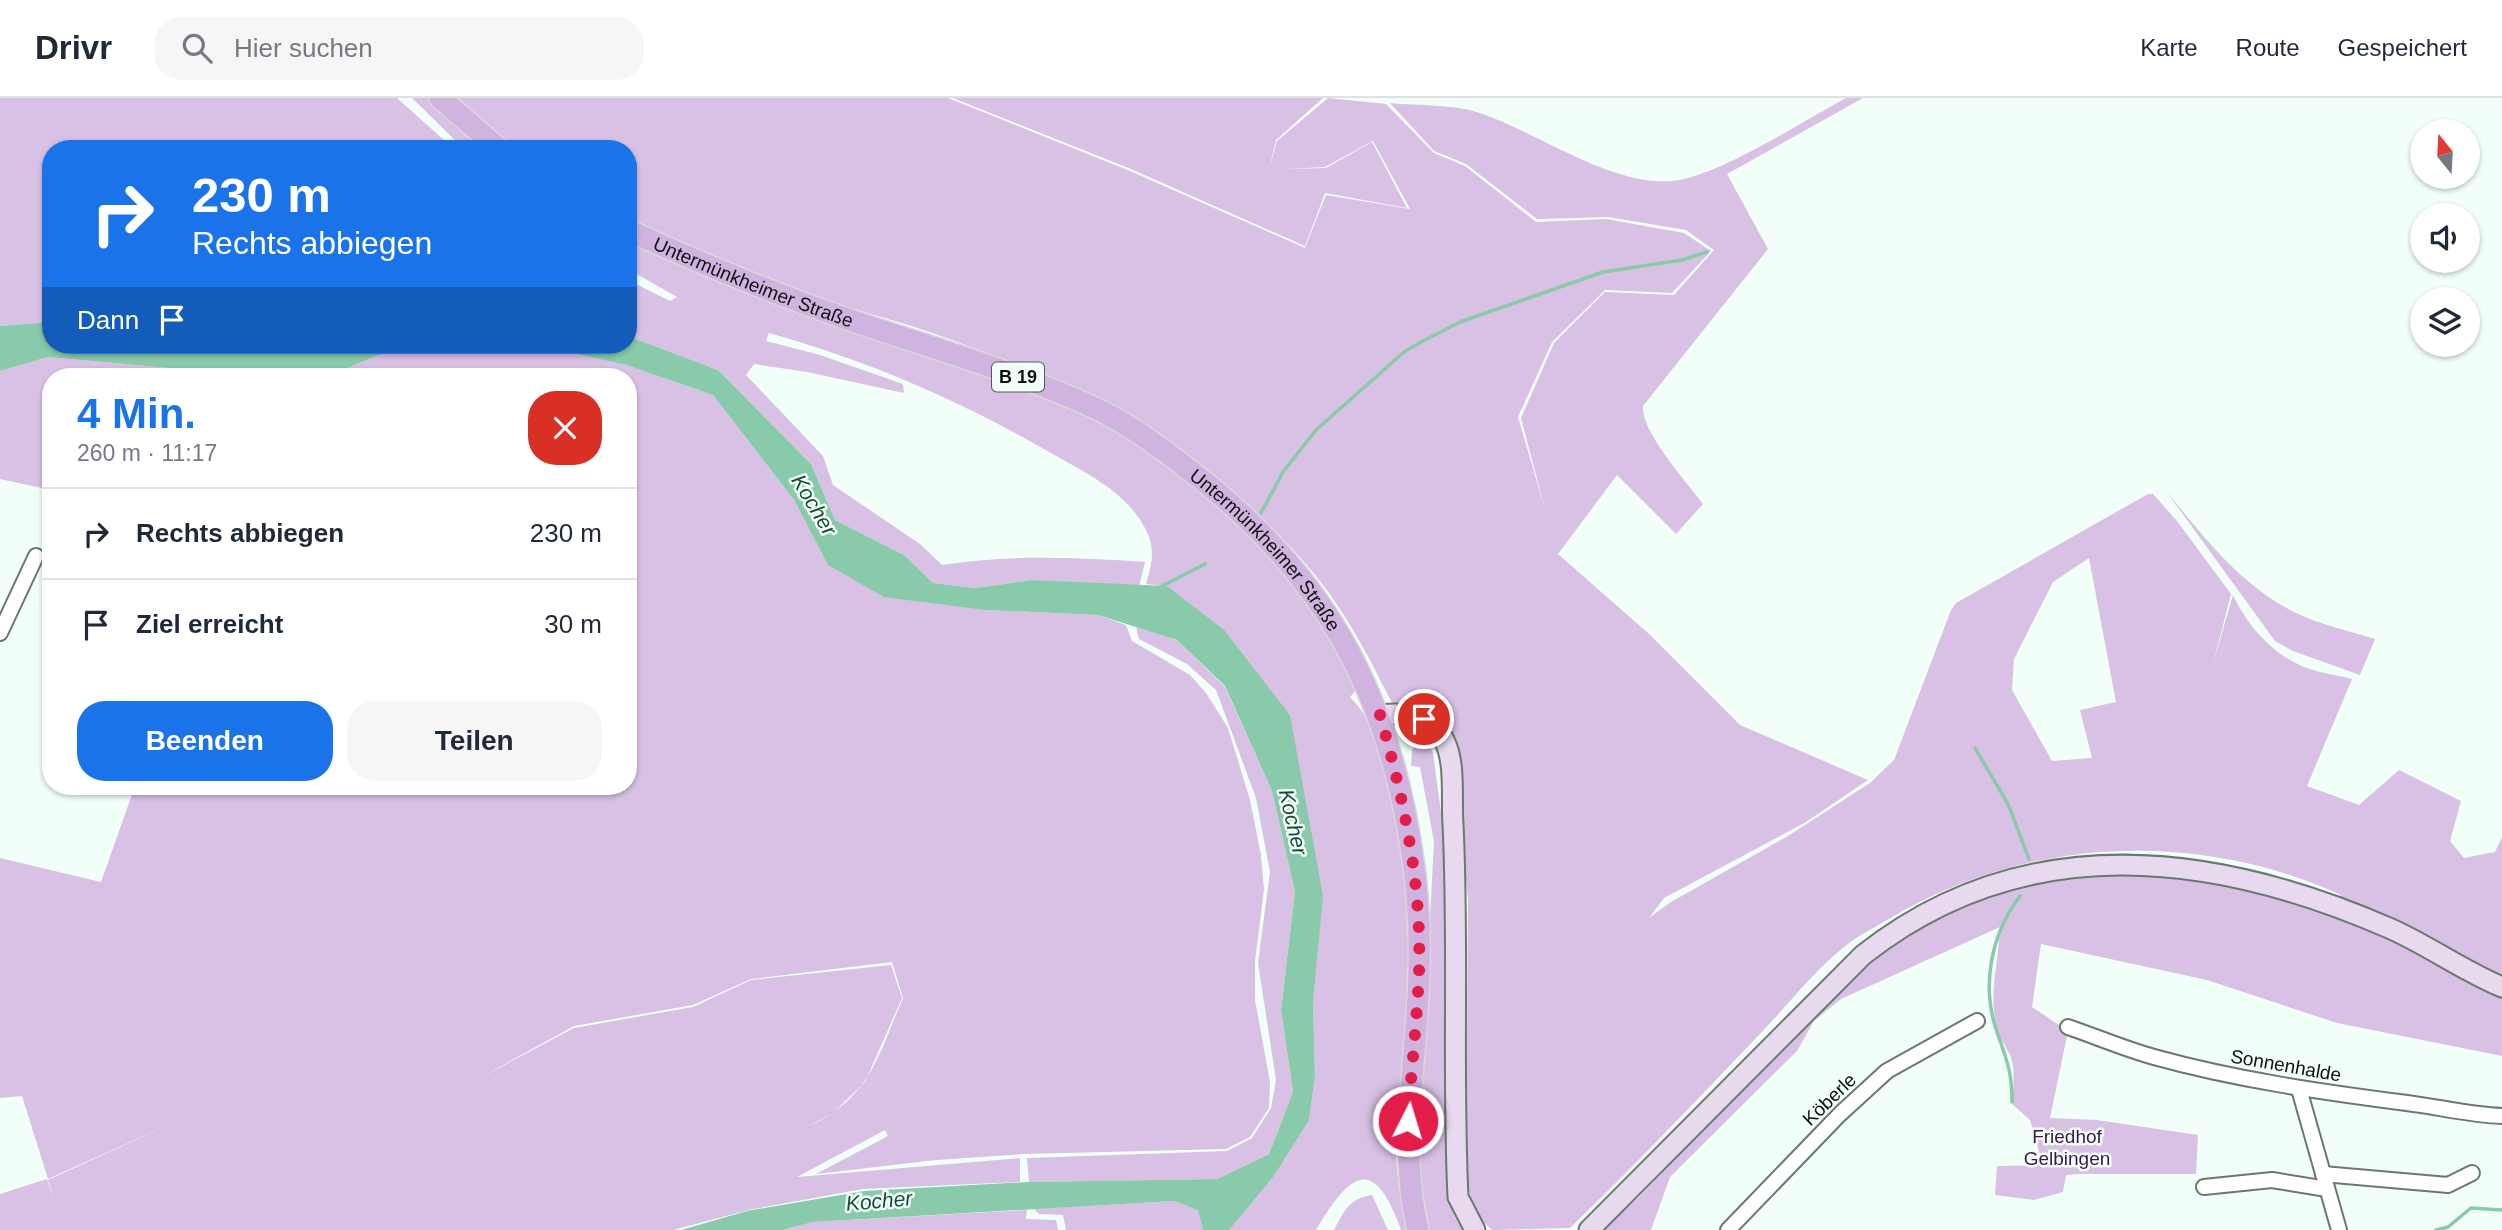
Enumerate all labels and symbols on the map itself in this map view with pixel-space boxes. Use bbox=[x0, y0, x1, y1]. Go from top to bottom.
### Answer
north arrow bbox=[2410, 119, 2480, 189]
street label: Untermünkheimer Straße bbox=[650, 233, 856, 331]
road number: B 19 bbox=[992, 362, 1044, 391]
street label: Untermünkheimer Straße bbox=[1186, 465, 1344, 635]
water label: Kocher bbox=[787, 470, 842, 540]
pin bbox=[1394, 689, 1454, 749]
water label: Kocher bbox=[1275, 787, 1312, 858]
street label: Sonnenhalde bbox=[2229, 1045, 2343, 1086]
street label: Köberle bbox=[1798, 1069, 1860, 1130]
position arrow bbox=[1371, 1084, 1445, 1158]
park label: Friedhof Gelbingen bbox=[2024, 1126, 2110, 1169]
water label: Kocher bbox=[845, 1186, 914, 1215]

